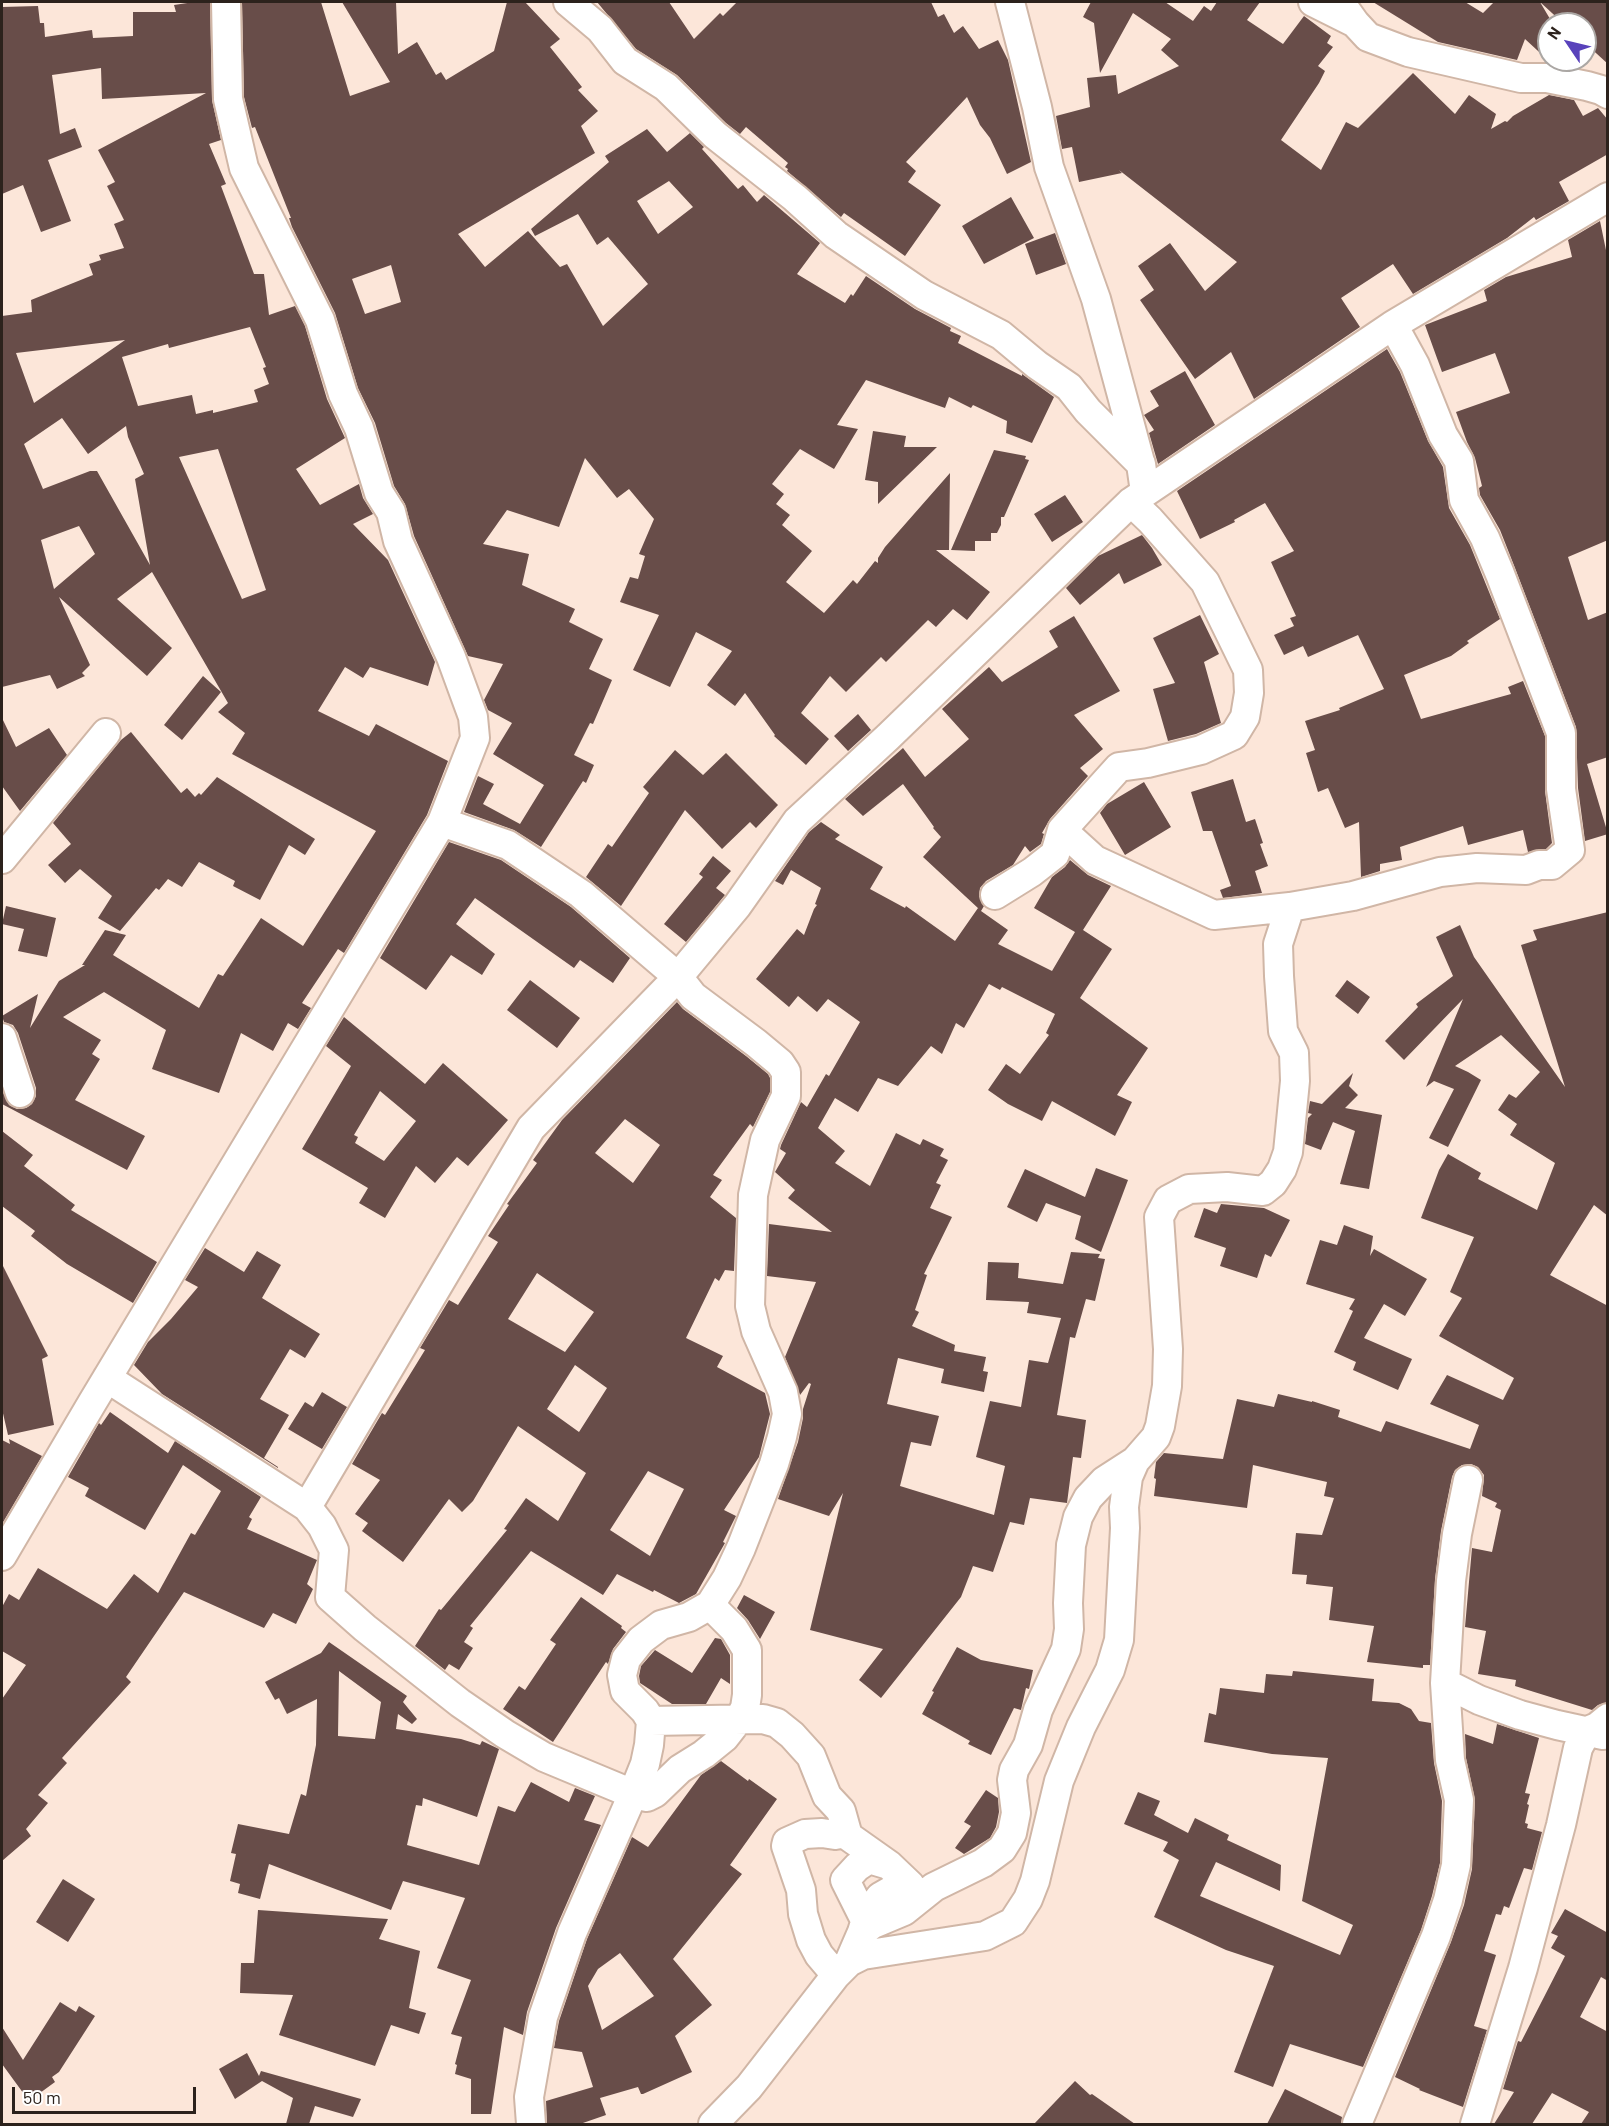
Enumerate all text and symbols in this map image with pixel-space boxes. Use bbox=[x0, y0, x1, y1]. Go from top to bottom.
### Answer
north arrow bbox=[1537, 12, 1597, 72]
text: N bbox=[1543, 23, 1564, 42]
scale bar bbox=[15, 2075, 200, 2113]
text: 50 m bbox=[23, 2086, 61, 2108]

